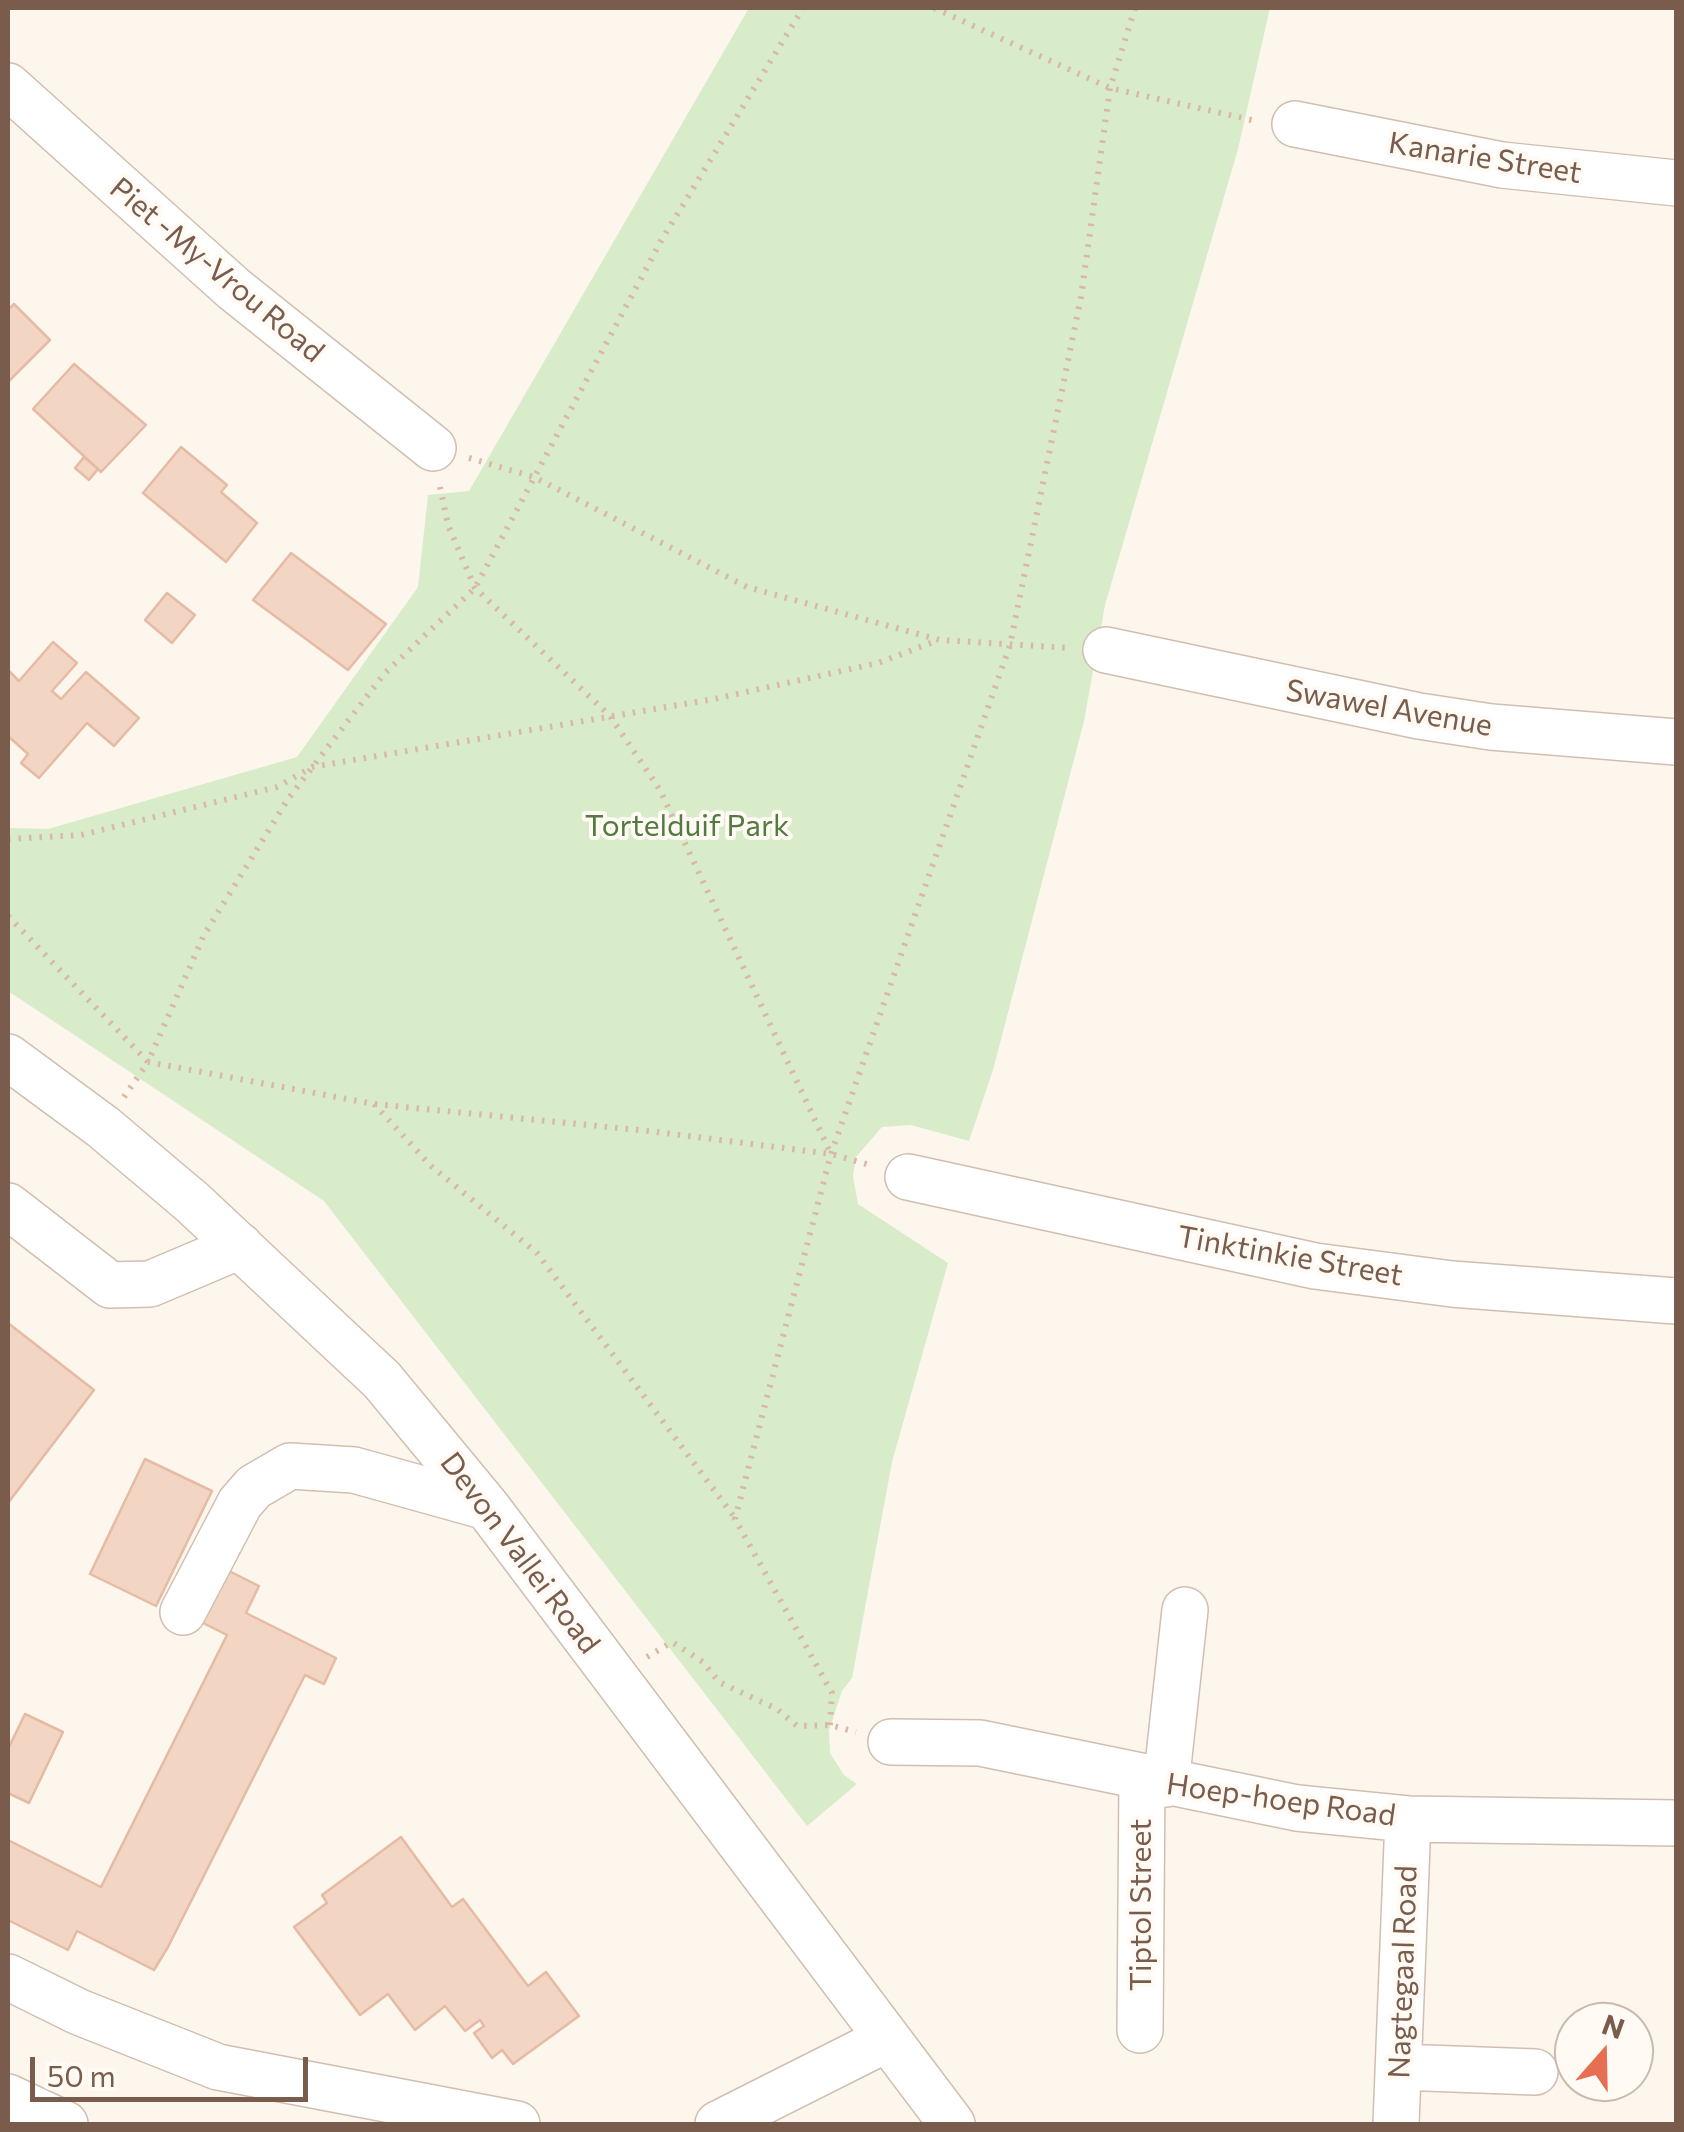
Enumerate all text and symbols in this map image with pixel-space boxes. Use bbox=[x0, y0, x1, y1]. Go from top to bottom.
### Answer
street label: Kanarie Street bbox=[1386, 125, 1584, 191]
street label: Piet -My-Vrou Road bbox=[103, 170, 331, 370]
street label: Swawel Avenue bbox=[1283, 672, 1495, 744]
park label: Tortelduif Park bbox=[585, 808, 789, 844]
street label: Tinktinkie Street bbox=[1175, 1218, 1405, 1294]
street label: Devon Vallei Road bbox=[433, 1445, 607, 1661]
street label: Hoep-hoep Road bbox=[1164, 1766, 1398, 1834]
street label: Tiptol Street bbox=[1123, 1819, 1159, 1991]
street label: Nagtegaal Road bbox=[1381, 1865, 1425, 2079]
north arrow bbox=[1554, 2002, 1654, 2102]
text: N bbox=[1598, 2006, 1629, 2045]
scale bar bbox=[35, 2037, 312, 2099]
text: 50 m bbox=[47, 2056, 116, 2093]

